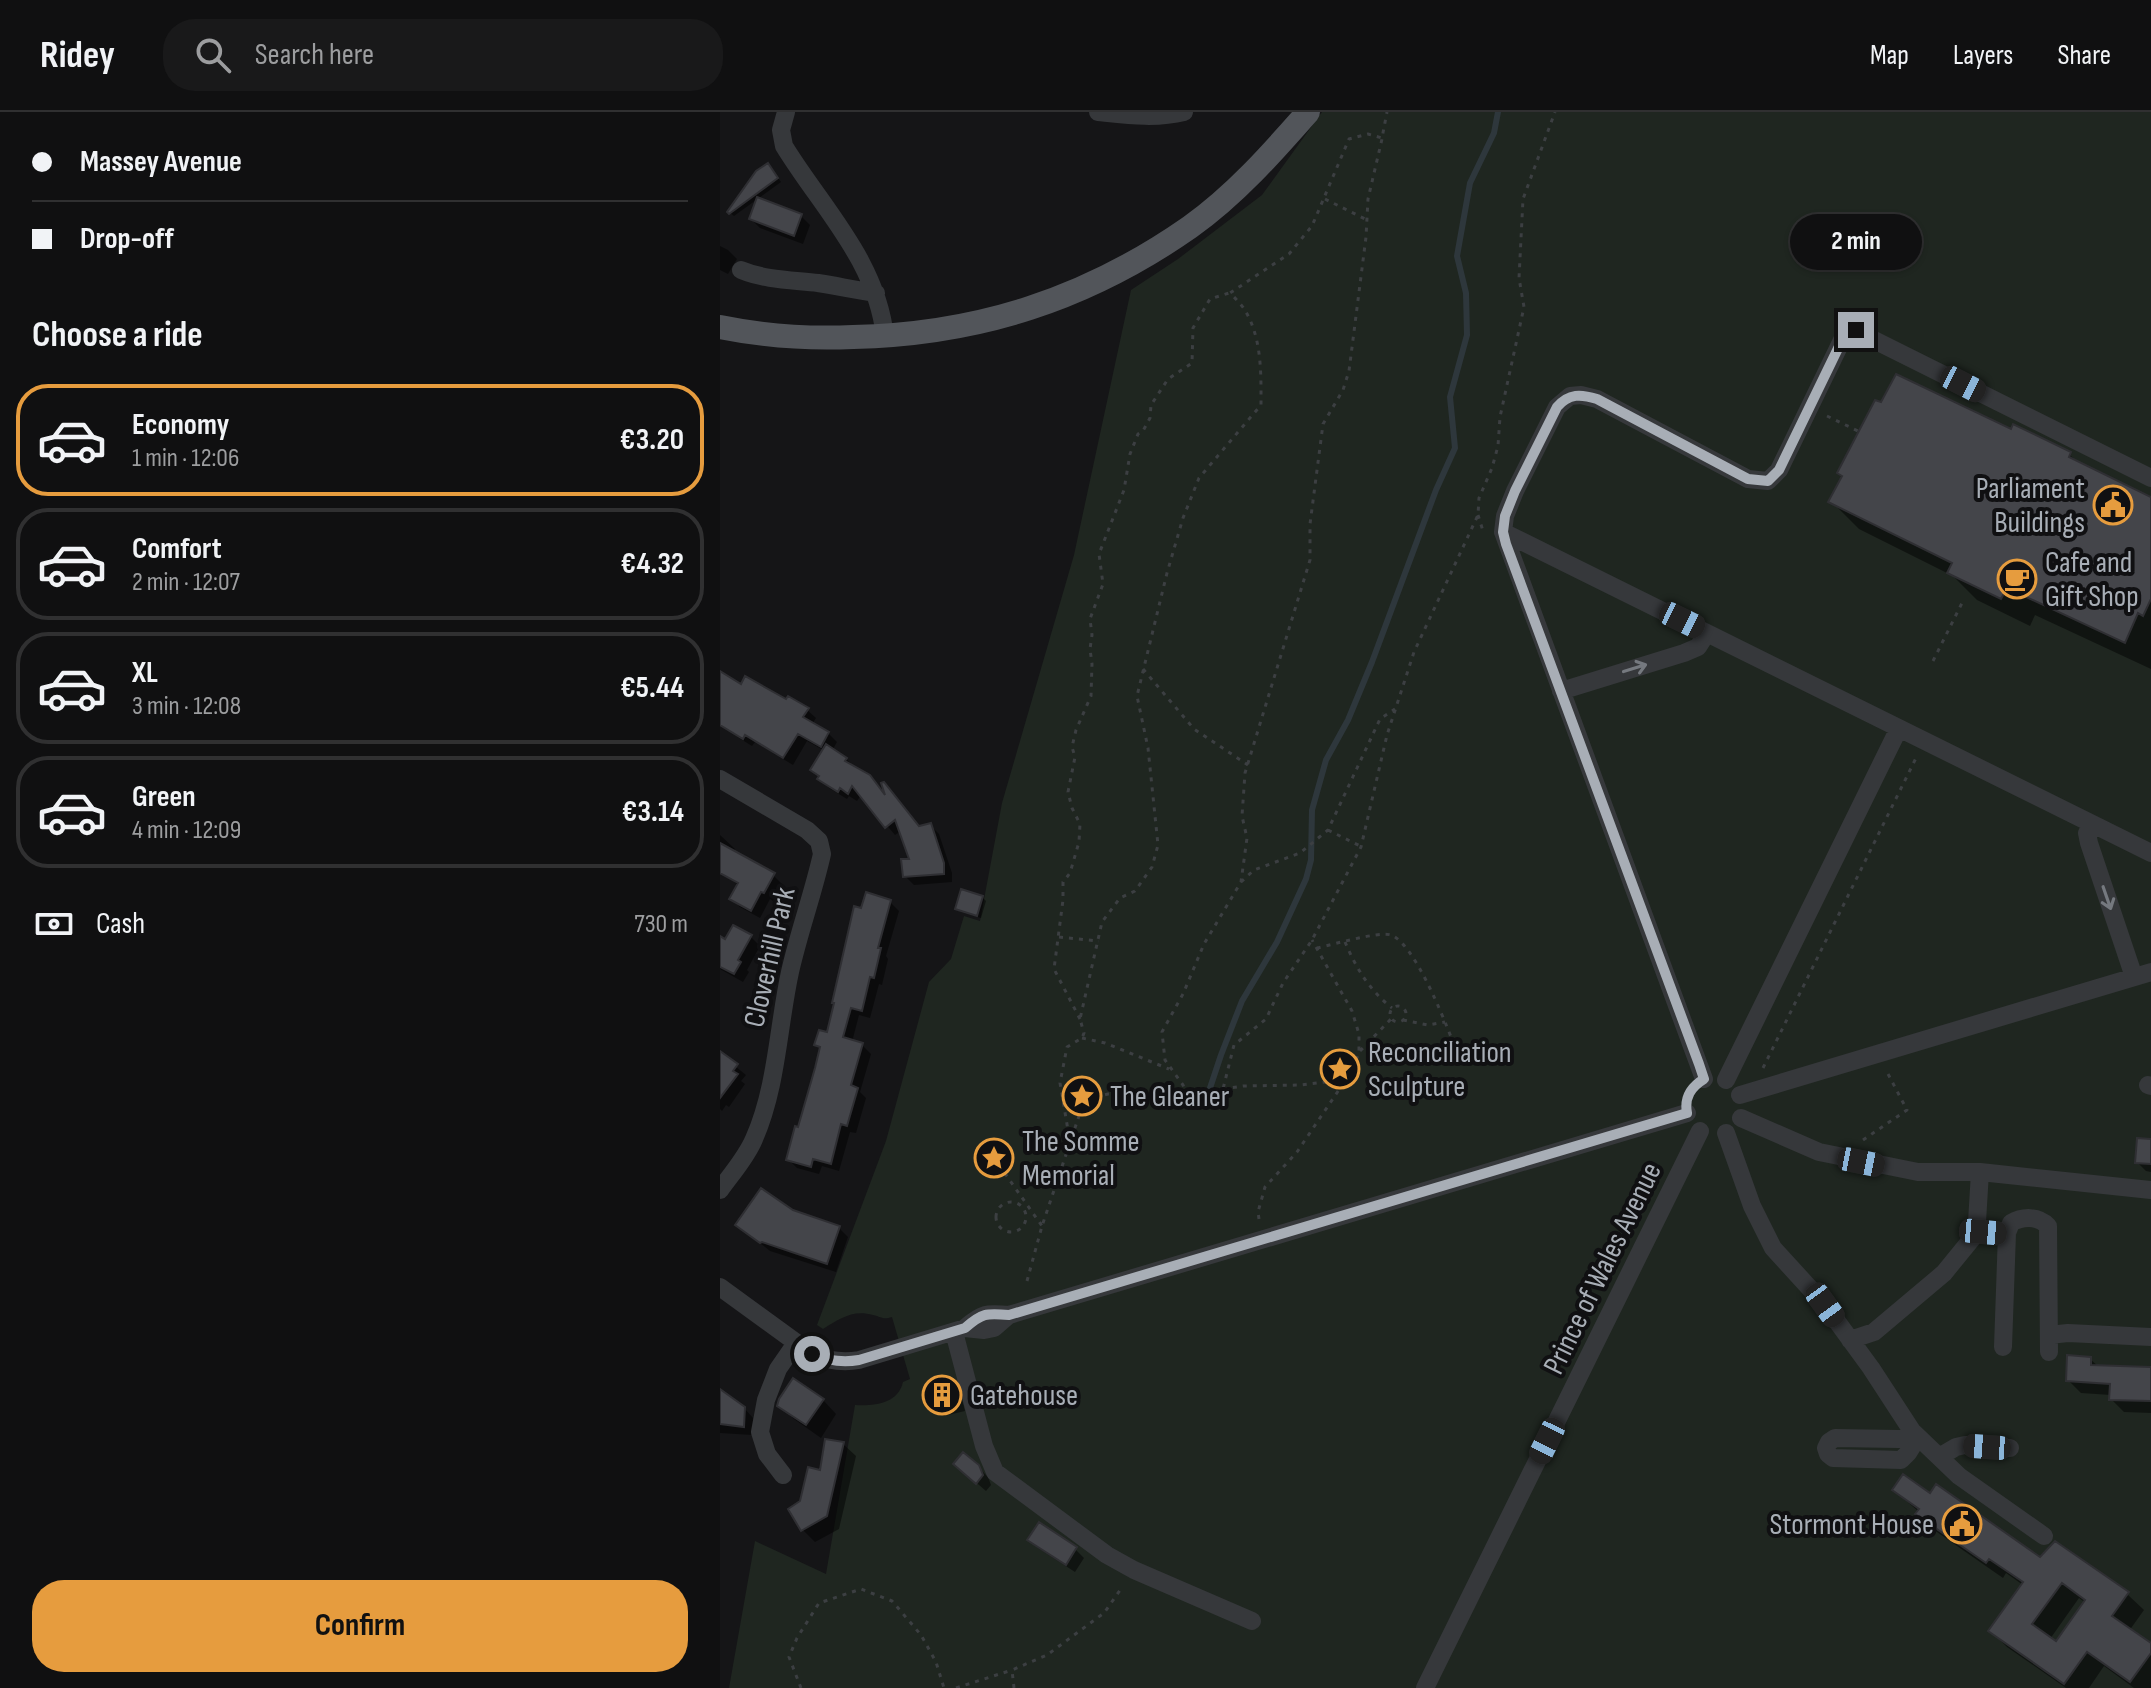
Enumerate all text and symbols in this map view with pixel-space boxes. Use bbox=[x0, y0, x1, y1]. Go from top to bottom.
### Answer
search box bbox=[163, 19, 723, 91]
text: Ridey bbox=[40, 33, 115, 78]
icon: search bbox=[191, 33, 235, 77]
text: Search here bbox=[255, 37, 374, 73]
text: Map bbox=[1870, 39, 1909, 72]
text: Layers bbox=[1953, 39, 2013, 72]
text: Share bbox=[2057, 39, 2111, 72]
text: Massey Avenue bbox=[80, 144, 242, 180]
callout: 2 min bbox=[1790, 214, 1922, 270]
text: Drop-off bbox=[80, 221, 174, 257]
text: 2 min bbox=[1831, 226, 1881, 257]
route end bbox=[1838, 312, 1874, 348]
text: Choose a ride bbox=[32, 314, 203, 357]
car bbox=[1936, 362, 1990, 406]
icon: car bbox=[36, 404, 108, 476]
text: Economy bbox=[132, 407, 229, 443]
text: €3.20 bbox=[620, 422, 684, 458]
text: 1 min · 12:06 bbox=[132, 443, 239, 474]
place label: Parliament Buildings bbox=[1976, 471, 2085, 541]
public building icon: Parliament Buildings bbox=[2092, 484, 2134, 526]
icon: car bbox=[36, 528, 108, 600]
text: Comfort bbox=[132, 531, 222, 567]
place label: Cafe and Gift Shop bbox=[2045, 545, 2139, 615]
text: €4.32 bbox=[620, 546, 684, 582]
cafe icon: Cafe and Gift Shop bbox=[1996, 558, 2038, 600]
text: 2 min · 12:07 bbox=[132, 567, 240, 598]
car bbox=[1655, 599, 1709, 641]
icon: car bbox=[36, 652, 108, 724]
text: XL bbox=[132, 655, 158, 691]
one-way arrow bbox=[1622, 660, 1648, 675]
text: €5.44 bbox=[620, 670, 684, 706]
text: 3 min · 12:08 bbox=[132, 691, 241, 722]
icon: car bbox=[36, 776, 108, 848]
text: Green bbox=[132, 779, 196, 815]
text: €3.14 bbox=[622, 794, 684, 830]
text: 4 min · 12:09 bbox=[132, 815, 241, 846]
street label: Cloverhill Park bbox=[736, 883, 804, 1031]
one-way arrow bbox=[2101, 885, 2116, 910]
icon: cash bbox=[32, 902, 76, 946]
text: Cash bbox=[96, 906, 145, 942]
text: 730 m bbox=[634, 909, 688, 940]
place label: Reconciliation Sculpture bbox=[1368, 1035, 1512, 1105]
place icon: Reconciliation Sculpture bbox=[1319, 1048, 1361, 1090]
place icon: The Gleaner bbox=[1061, 1075, 1103, 1117]
place label: The Gleaner bbox=[1110, 1079, 1230, 1115]
place label: The Somme Memorial bbox=[1022, 1124, 1139, 1194]
place icon: The Somme Memorial bbox=[973, 1137, 1015, 1179]
car bbox=[1835, 1146, 1887, 1178]
street label: Prince of Wales Avenue bbox=[1536, 1157, 1670, 1380]
car bbox=[1958, 1218, 2008, 1246]
car bbox=[1801, 1279, 1849, 1331]
route start bbox=[794, 1336, 830, 1372]
building icon: Gatehouse bbox=[921, 1374, 963, 1416]
place label: Gatehouse bbox=[970, 1378, 1078, 1414]
car bbox=[1526, 1414, 1568, 1468]
car bbox=[1962, 1433, 2012, 1461]
public building icon: Stormont House bbox=[1941, 1503, 1983, 1545]
place label: Stormont House bbox=[1769, 1507, 1934, 1543]
button: Confirm bbox=[32, 1580, 688, 1672]

